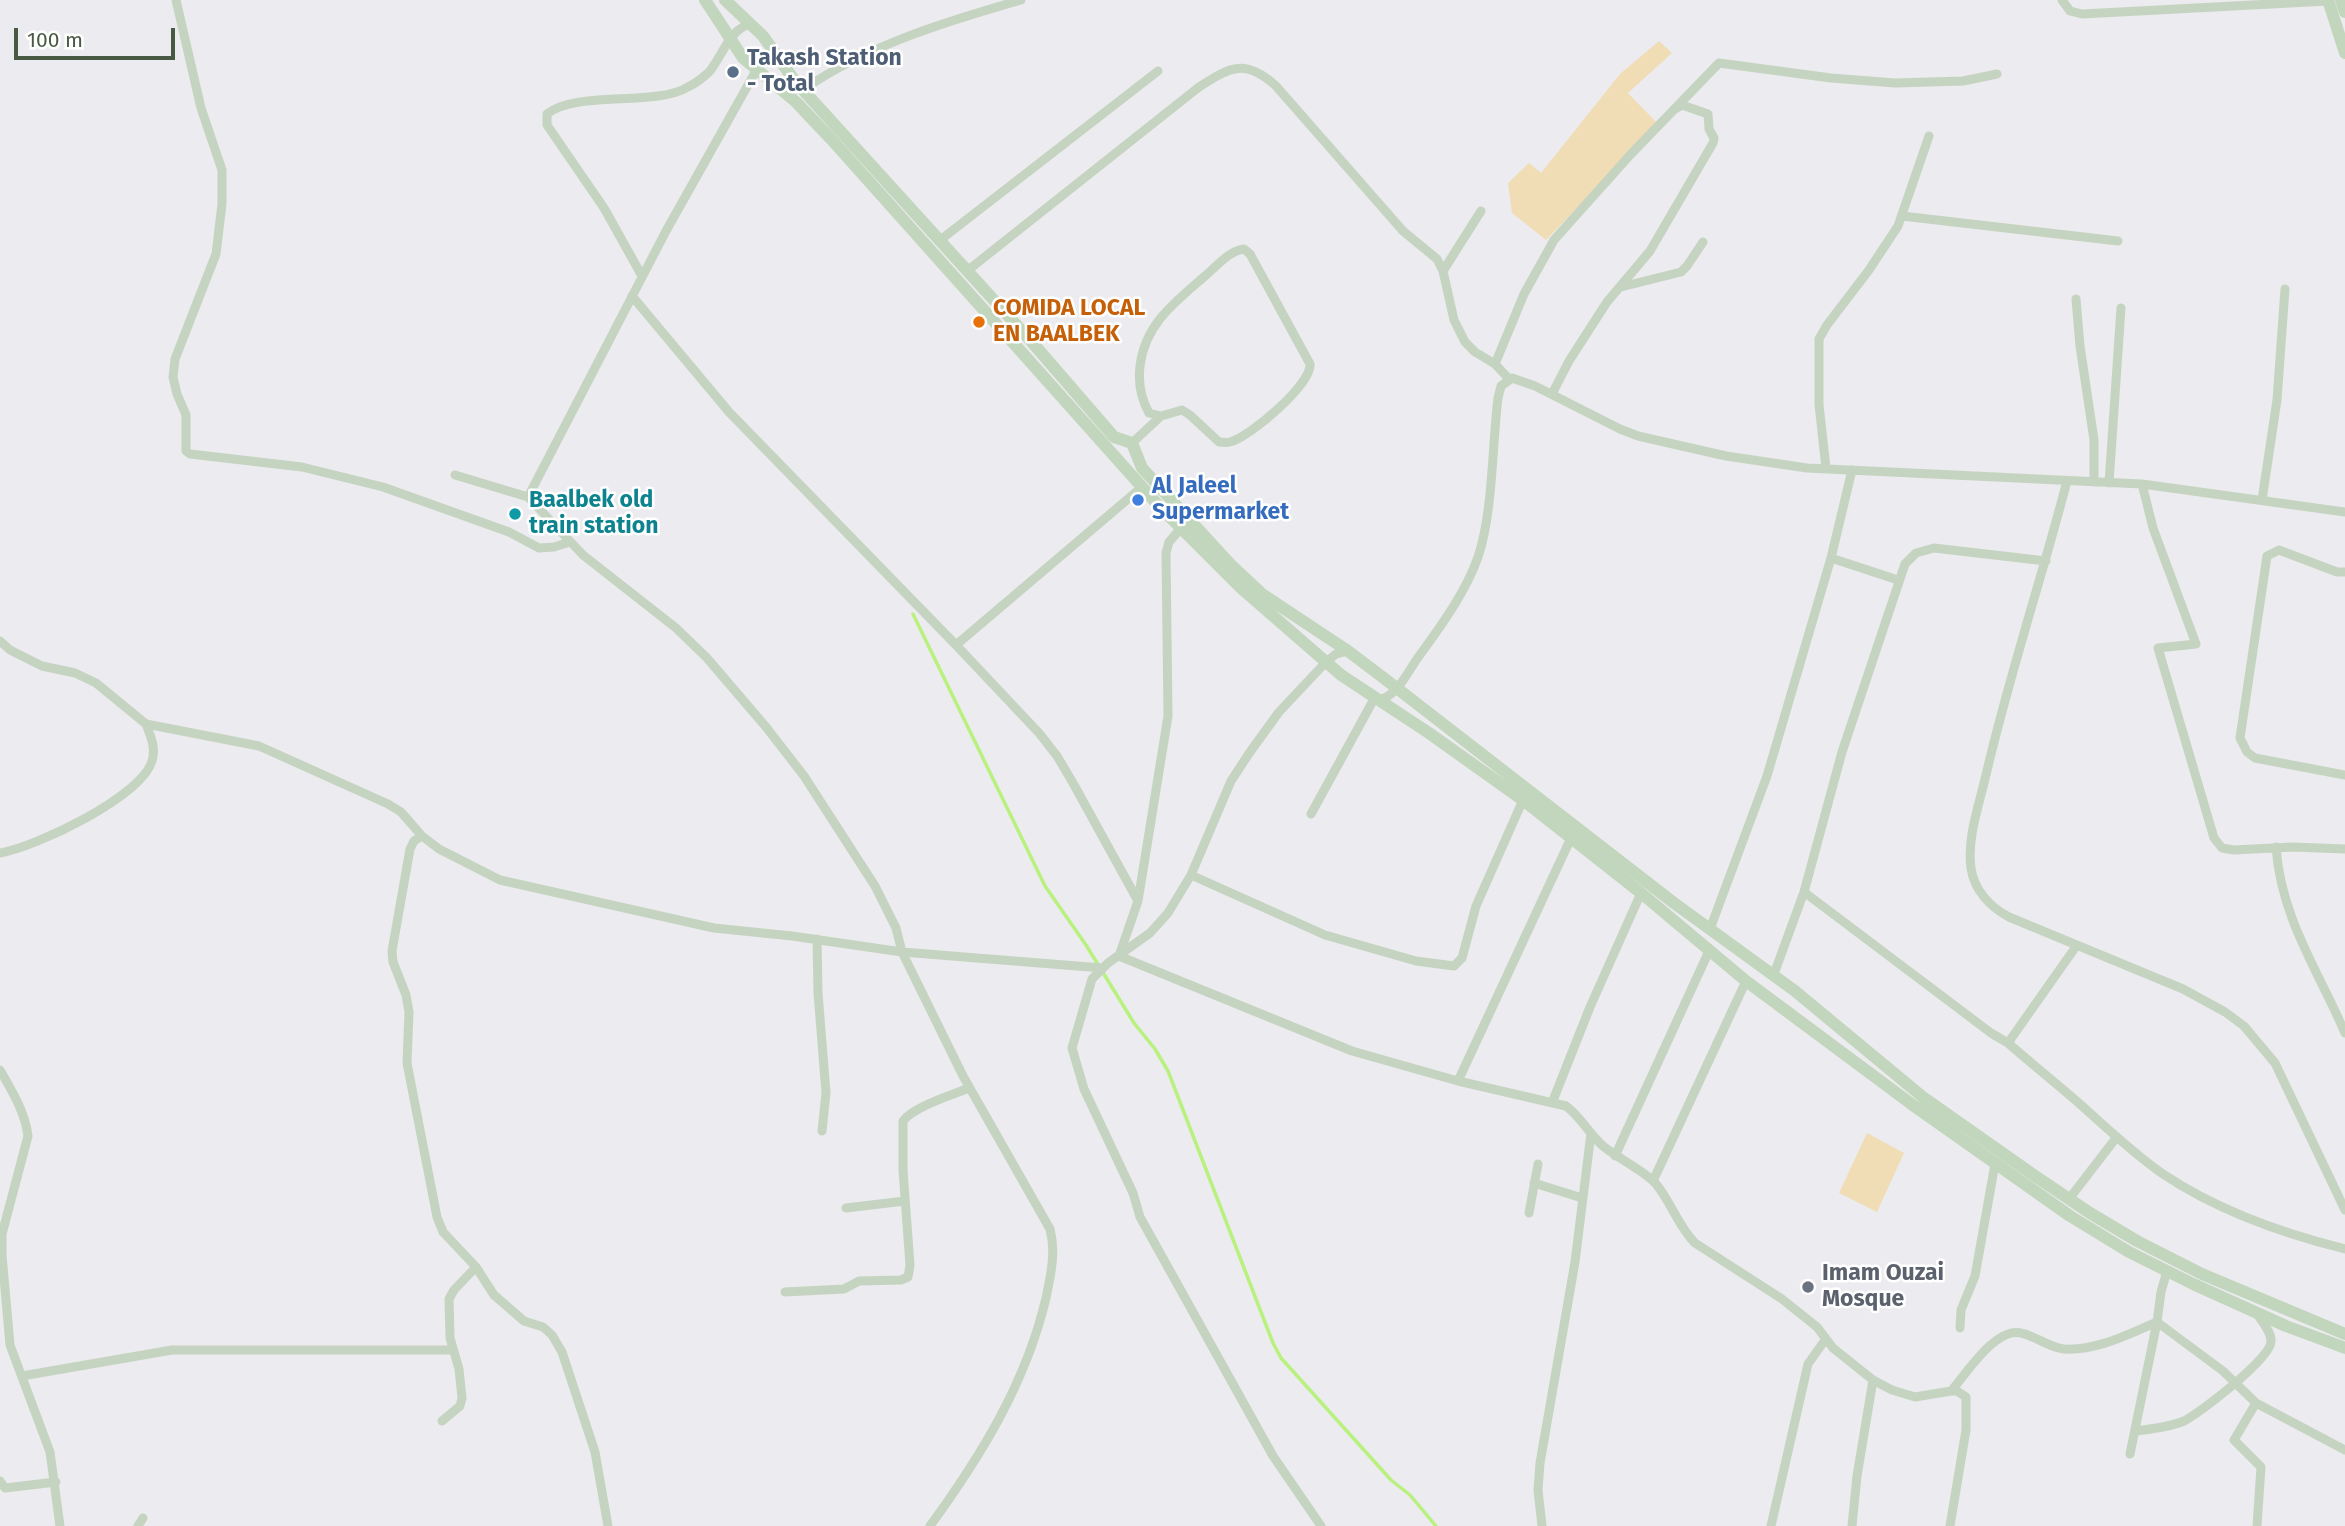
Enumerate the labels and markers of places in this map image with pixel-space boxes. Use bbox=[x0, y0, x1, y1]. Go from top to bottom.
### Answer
place label: Takash Station - Total bbox=[747, 45, 902, 99]
marker: Takash Station - Total bbox=[725, 64, 741, 80]
place label: COMIDA LOCAL EN BAALBEK bbox=[993, 295, 1145, 349]
marker: COMIDA LOCAL EN BAALBEK bbox=[971, 314, 987, 330]
place label: Al Jaleel Supermarket bbox=[1152, 473, 1289, 527]
place label: Baalbek old train station bbox=[529, 487, 658, 541]
marker: Al Jaleel Supermarket bbox=[1130, 492, 1146, 508]
marker: Baalbek old train station bbox=[507, 506, 523, 522]
place label: Imam Ouzai Mosque bbox=[1822, 1260, 1944, 1314]
marker: Imam Ouzai Mosque bbox=[1800, 1279, 1816, 1295]

